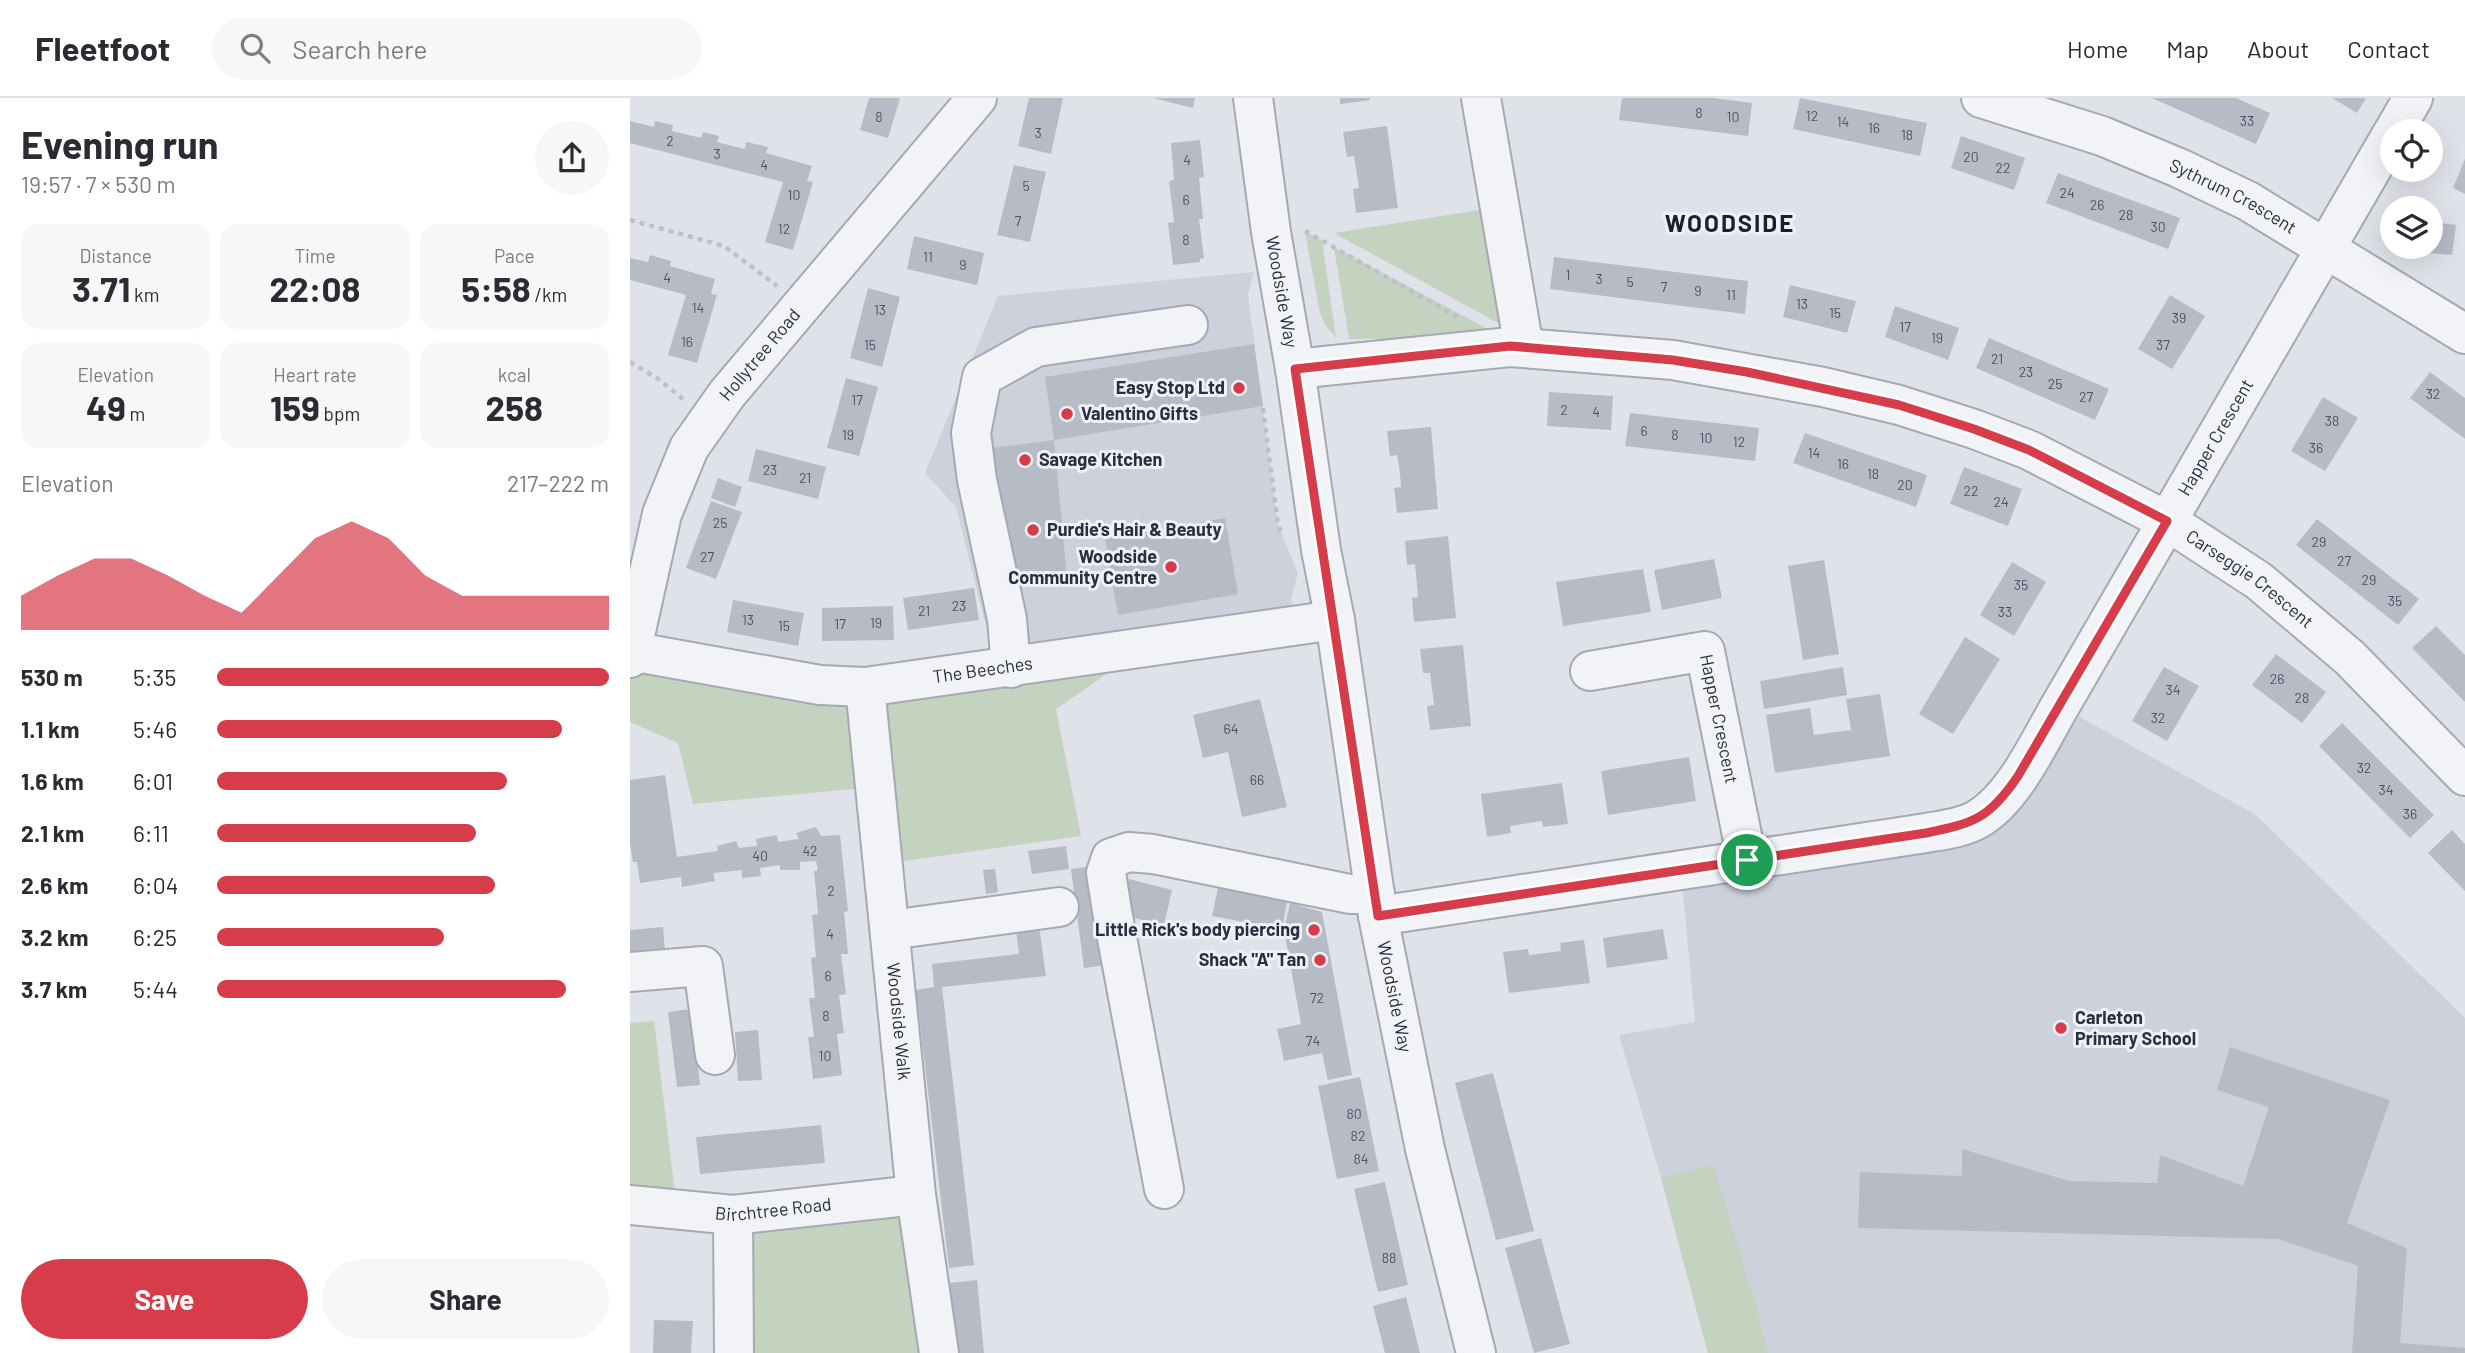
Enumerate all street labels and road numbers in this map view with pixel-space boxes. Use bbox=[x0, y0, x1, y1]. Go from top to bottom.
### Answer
street label: Sythrum Crescent bbox=[2166, 153, 2301, 238]
street label: Woodside Way bbox=[1262, 234, 1303, 349]
street label: Hollytree Road bbox=[714, 304, 804, 405]
street label: Happer Crescent bbox=[2173, 375, 2257, 499]
street label: Carseggie Crescent bbox=[2182, 524, 2318, 632]
street label: The Beeches bbox=[931, 651, 1034, 687]
street label: Happer Crescent bbox=[1696, 652, 1743, 785]
street label: Woodside Way bbox=[1373, 939, 1417, 1054]
street label: Woodside Walk bbox=[883, 961, 916, 1081]
street label: Birchtree Road bbox=[714, 1192, 833, 1225]

